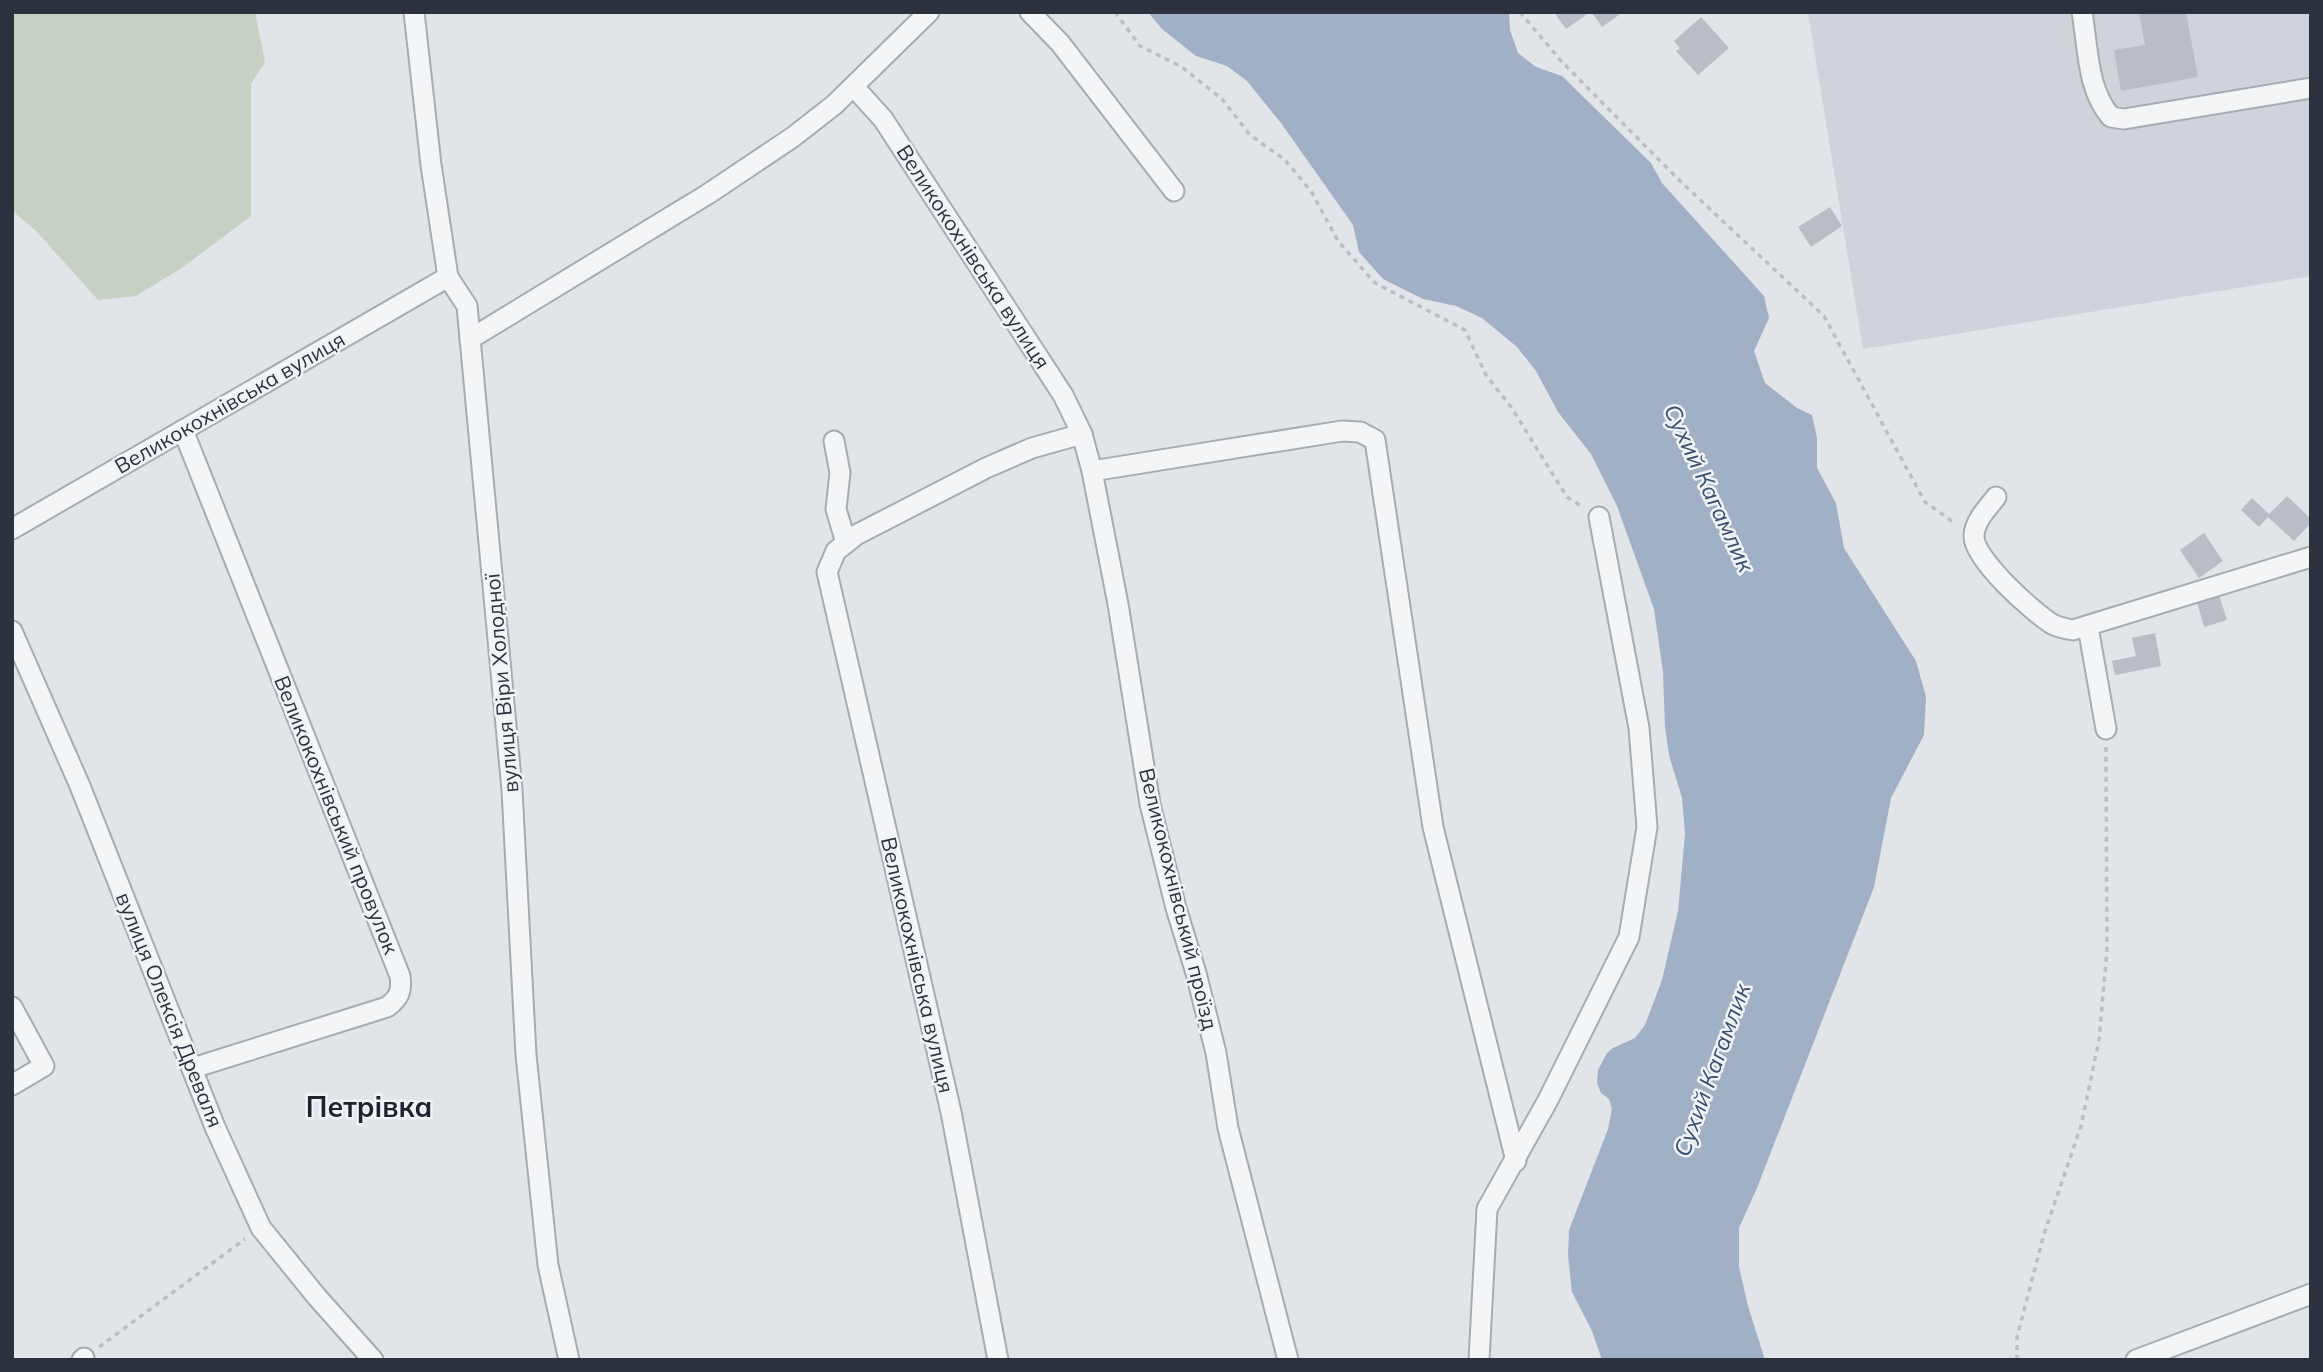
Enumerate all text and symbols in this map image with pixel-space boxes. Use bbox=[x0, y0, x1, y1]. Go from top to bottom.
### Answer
street label: Великокохнівська вулиця bbox=[892, 140, 1056, 373]
street label: Великокохнівська вулиця bbox=[110, 325, 349, 479]
water label: Сухий Кагамлик bbox=[1658, 399, 1761, 577]
street label: вулиця Віри Холодної bbox=[478, 571, 524, 794]
street label: Великокохнівський провулок bbox=[269, 672, 405, 958]
street label: Великокохнівський проїзд bbox=[1134, 765, 1224, 1032]
street label: Великокохнівська вулиця bbox=[876, 834, 960, 1095]
street label: вулиця Олексія Древаля bbox=[111, 888, 229, 1131]
water label: Сухий Кагамлик bbox=[1667, 979, 1756, 1160]
district label: Петрівка bbox=[306, 1089, 432, 1124]

